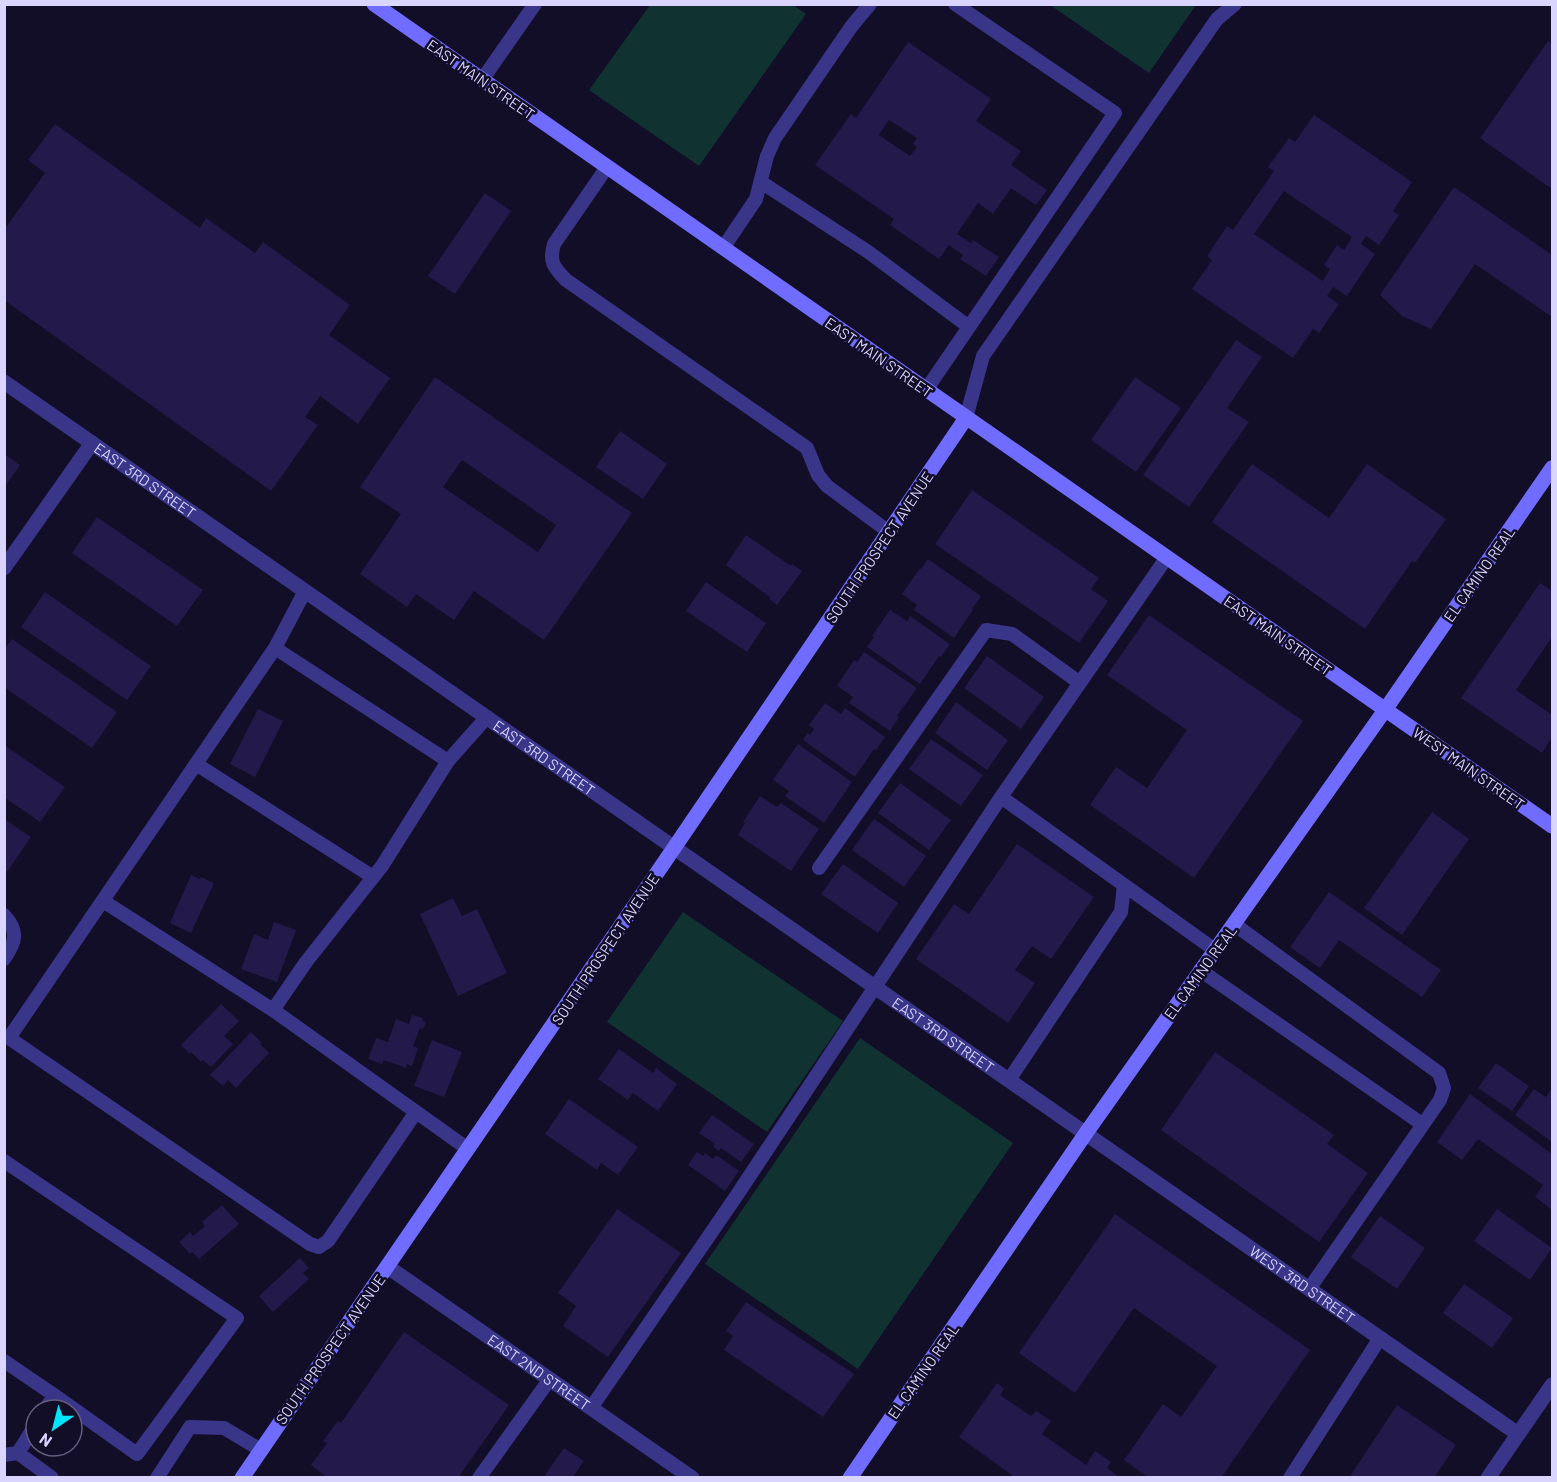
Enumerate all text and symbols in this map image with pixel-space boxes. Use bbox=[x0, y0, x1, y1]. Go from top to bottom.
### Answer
street label: EAST MAIN STREET bbox=[424, 35, 538, 123]
street label: EAST MAIN STREET bbox=[822, 313, 936, 401]
street label: EAST 3RD STREET bbox=[91, 439, 200, 522]
street label: SOUTH PROSPECT AVENUE bbox=[822, 468, 936, 626]
street label: EL CAMINO REAL bbox=[1440, 523, 1518, 625]
street label: EAST MAIN STREET bbox=[1221, 591, 1335, 679]
street label: EAST 3RD STREET bbox=[490, 716, 599, 799]
street label: WEST MAIN STREET bbox=[1410, 723, 1528, 813]
street label: SOUTH PROSPECT AVENUE bbox=[548, 870, 662, 1028]
street label: EL CAMINO REAL bbox=[1160, 921, 1240, 1023]
street label: EAST 3RD STREET bbox=[889, 993, 998, 1076]
street label: WEST 3RD STREET bbox=[1246, 1241, 1358, 1327]
street label: SOUTH PROSPECT AVENUE bbox=[271, 1271, 389, 1427]
street label: EL CAMINO REAL bbox=[884, 1320, 962, 1422]
street label: EAST 2ND STREET bbox=[484, 1330, 594, 1414]
north arrow bbox=[24, 1398, 84, 1458]
text: N bbox=[35, 1430, 55, 1452]

